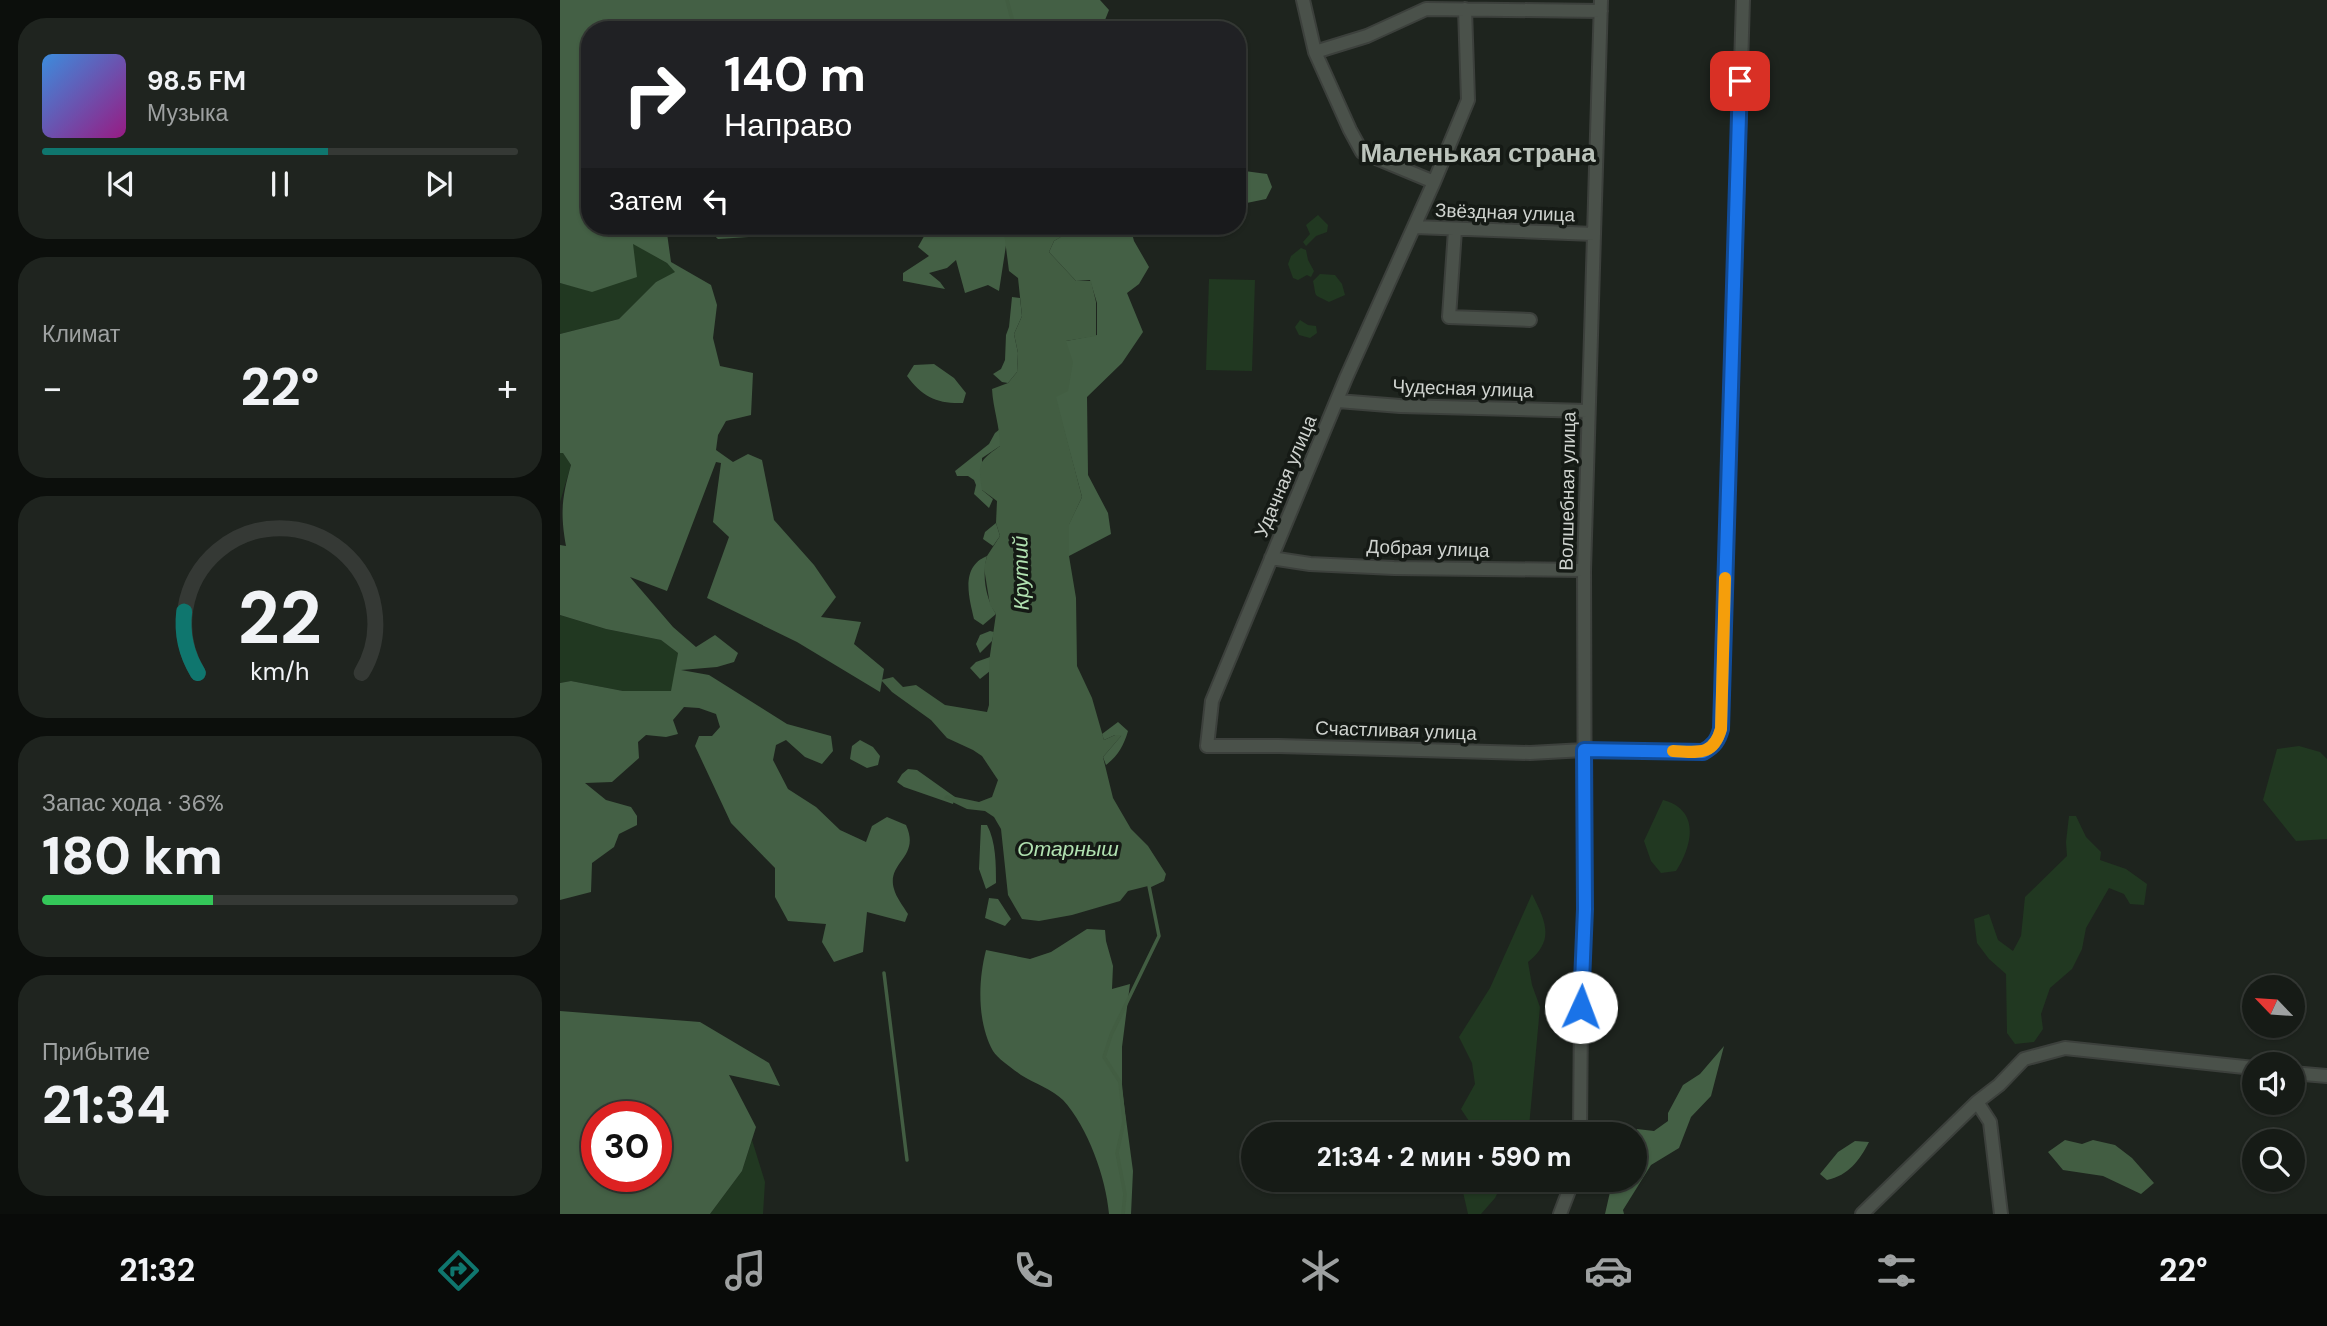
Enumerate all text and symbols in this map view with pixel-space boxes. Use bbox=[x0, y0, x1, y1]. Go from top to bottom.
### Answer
text: 140 m bbox=[724, 42, 866, 106]
icon: right bbox=[609, 49, 700, 140]
pin bbox=[1710, 51, 1770, 111]
icon: arrive bbox=[1721, 62, 1759, 100]
text: 98.5 FM bbox=[147, 64, 246, 98]
text: Музыка bbox=[147, 98, 228, 128]
text: Направо bbox=[724, 104, 852, 146]
district label: Маленькая страна bbox=[1360, 136, 1596, 170]
icon: previous bbox=[102, 165, 140, 203]
icon: pause bbox=[261, 165, 299, 203]
icon: next bbox=[420, 165, 458, 203]
icon: left bbox=[697, 182, 735, 220]
text: Затем bbox=[609, 184, 683, 218]
street label: Звёздная улица bbox=[1435, 198, 1576, 227]
text: Климат bbox=[42, 319, 120, 349]
text: 22° bbox=[240, 353, 320, 421]
text: − bbox=[42, 363, 63, 413]
text: + bbox=[497, 363, 518, 413]
street label: Чудесная улица bbox=[1392, 374, 1534, 403]
street label: Удачная улица bbox=[1248, 411, 1323, 541]
street label: Волшебная улица bbox=[1554, 411, 1581, 571]
street label: Добрая улица bbox=[1366, 534, 1490, 563]
water label: Крутий bbox=[1006, 535, 1036, 611]
text: 22 bbox=[238, 571, 322, 666]
text: km/h bbox=[250, 655, 310, 688]
street label: Счастливая улица bbox=[1315, 715, 1478, 746]
text: Запас хода · 36% bbox=[42, 788, 224, 818]
text: 180 km bbox=[42, 822, 223, 890]
water label: Отарныш bbox=[1017, 835, 1119, 863]
position arrow bbox=[1544, 970, 1618, 1044]
north arrow bbox=[2242, 975, 2305, 1038]
map controls bbox=[2242, 975, 2305, 1192]
text: Прибытие bbox=[42, 1037, 150, 1067]
button: sound bbox=[2242, 1052, 2305, 1115]
text: 21:34 bbox=[42, 1071, 170, 1139]
speed limit sign: 30 bbox=[581, 1101, 672, 1192]
button: search bbox=[2242, 1129, 2305, 1192]
text: 21:34 · 2 мин · 590 m bbox=[1317, 1140, 1571, 1174]
icon: directions bbox=[434, 1246, 483, 1295]
icon: music bbox=[721, 1246, 770, 1295]
icon: phone bbox=[1009, 1246, 1058, 1295]
icon: climate bbox=[1296, 1246, 1345, 1295]
icon: car bbox=[1584, 1246, 1633, 1295]
icon: filters bbox=[1872, 1246, 1921, 1295]
text: 21:32 bbox=[119, 1249, 195, 1291]
text: 22° bbox=[2159, 1249, 2208, 1291]

